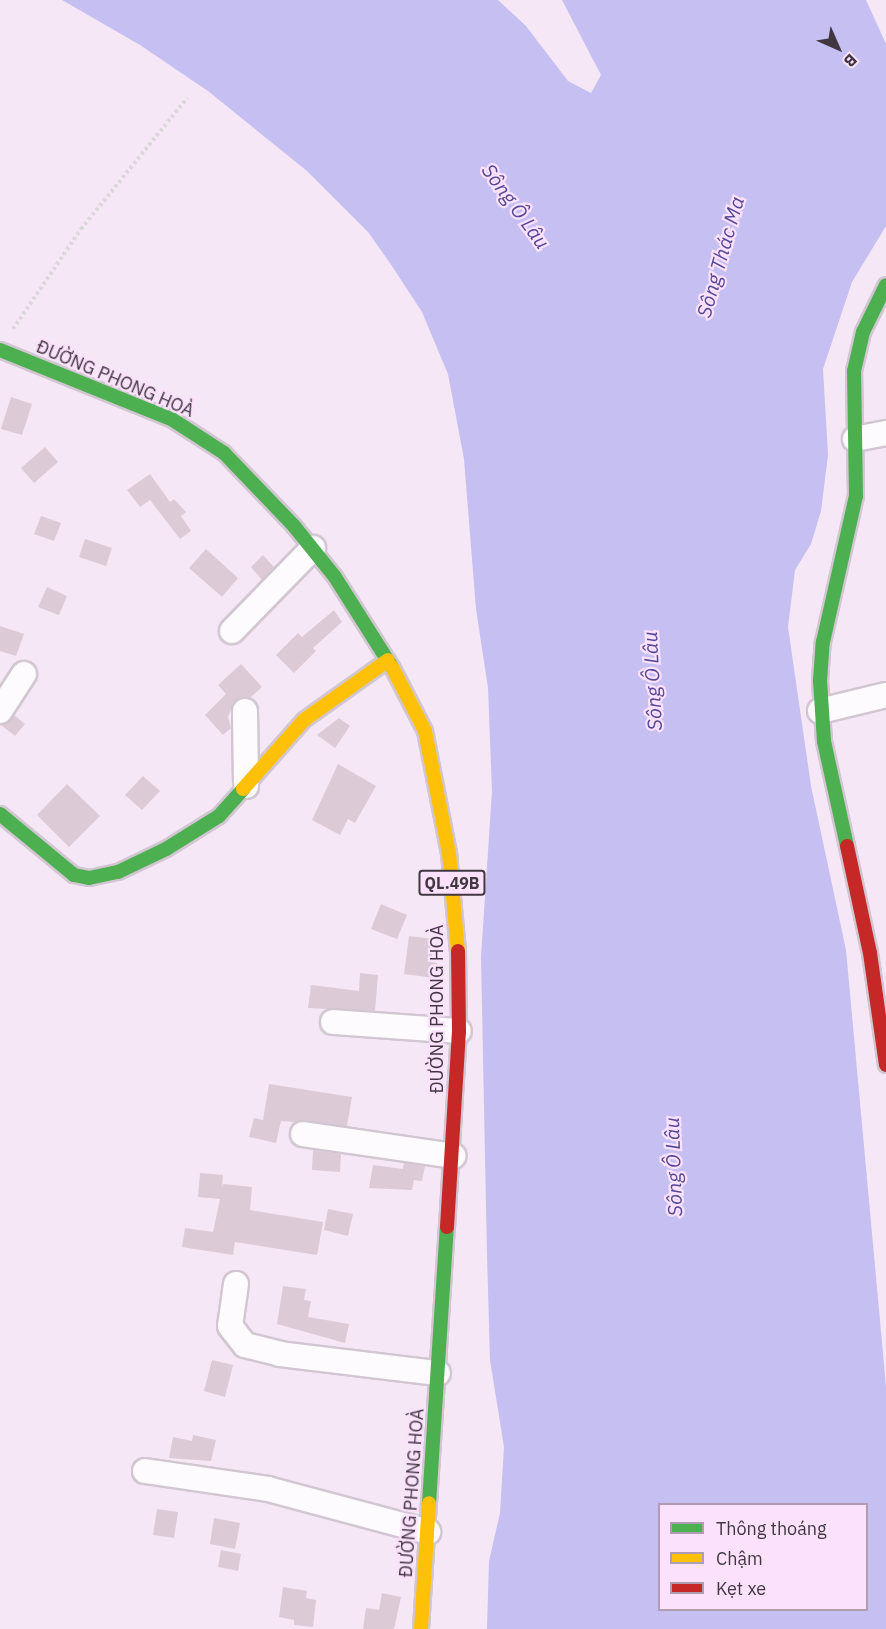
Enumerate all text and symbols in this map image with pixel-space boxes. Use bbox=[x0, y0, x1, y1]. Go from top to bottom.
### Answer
north arrow bbox=[808, 18, 868, 78]
text: B bbox=[840, 50, 862, 72]
water label: Sông Ô Lâu bbox=[477, 159, 555, 253]
water label: Sông Thác Ma bbox=[691, 194, 749, 320]
street label: ĐƯỜNG PHONG HOÀ bbox=[33, 336, 197, 422]
water label: Sông Ô Lâu bbox=[637, 631, 667, 731]
road number: QL.49B bbox=[418, 870, 486, 896]
street label: ĐƯỜNG PHONG HOÀ bbox=[426, 924, 448, 1094]
water label: Sông Ô Lâu bbox=[659, 1117, 687, 1217]
street label: ĐƯỜNG PHONG HOÀ bbox=[395, 1408, 429, 1578]
legend bbox=[658, 1503, 868, 1611]
text: Thông thoáng bbox=[716, 1517, 827, 1540]
text: Chậm bbox=[716, 1547, 763, 1570]
text: Kẹt xe bbox=[716, 1577, 766, 1600]

